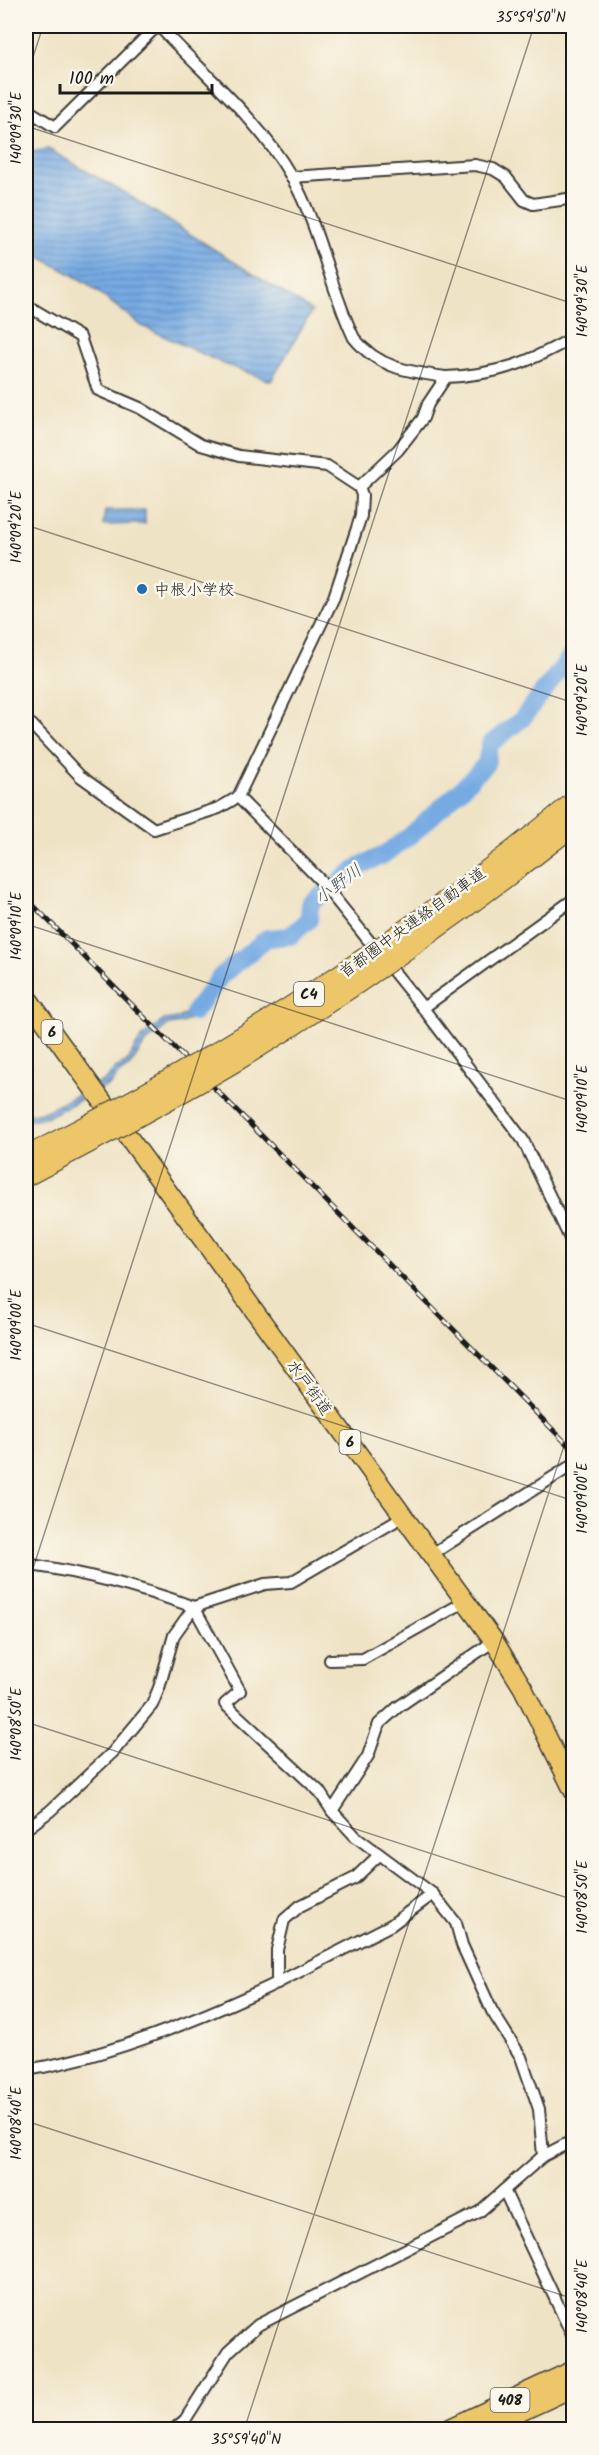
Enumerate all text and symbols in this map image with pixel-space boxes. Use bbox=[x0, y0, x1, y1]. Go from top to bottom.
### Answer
text: 35°59'50"N bbox=[496, 6, 566, 30]
scale bar bbox=[60, 57, 212, 95]
text: 100 m bbox=[69, 65, 114, 94]
text: 140°09'30"E bbox=[5, 91, 29, 164]
text: 140°09'30"E bbox=[571, 264, 595, 337]
text: 140°09'20"E bbox=[5, 490, 29, 563]
place label: 中根小学校 bbox=[154, 578, 234, 603]
marker: 中根小学校 bbox=[135, 582, 149, 596]
text: 140°09'20"E bbox=[571, 663, 595, 736]
water label: 小野川 bbox=[309, 857, 369, 913]
street label: 首都圏中央連絡自動車道 bbox=[334, 861, 491, 985]
text: 140°09'10"E bbox=[5, 891, 29, 960]
road number: C4 bbox=[294, 982, 324, 1006]
road number: 6 bbox=[42, 1020, 62, 1044]
text: 140°09'10"E bbox=[571, 1064, 595, 1133]
text: 140°09'00"E bbox=[5, 1288, 29, 1361]
street label: 水戸街道 bbox=[280, 1355, 338, 1421]
road number: 6 bbox=[340, 1430, 360, 1454]
text: 140°09'00"E bbox=[571, 1461, 595, 1534]
text: 140°08'50"E bbox=[5, 1686, 29, 1761]
text: 140°08'50"E bbox=[571, 1859, 595, 1934]
text: 140°08'40"E bbox=[5, 2085, 29, 2160]
text: 140°08'40"E bbox=[571, 2258, 595, 2333]
road number: 408 bbox=[490, 2388, 530, 2412]
text: 35°59'40"N bbox=[211, 2428, 281, 2452]

